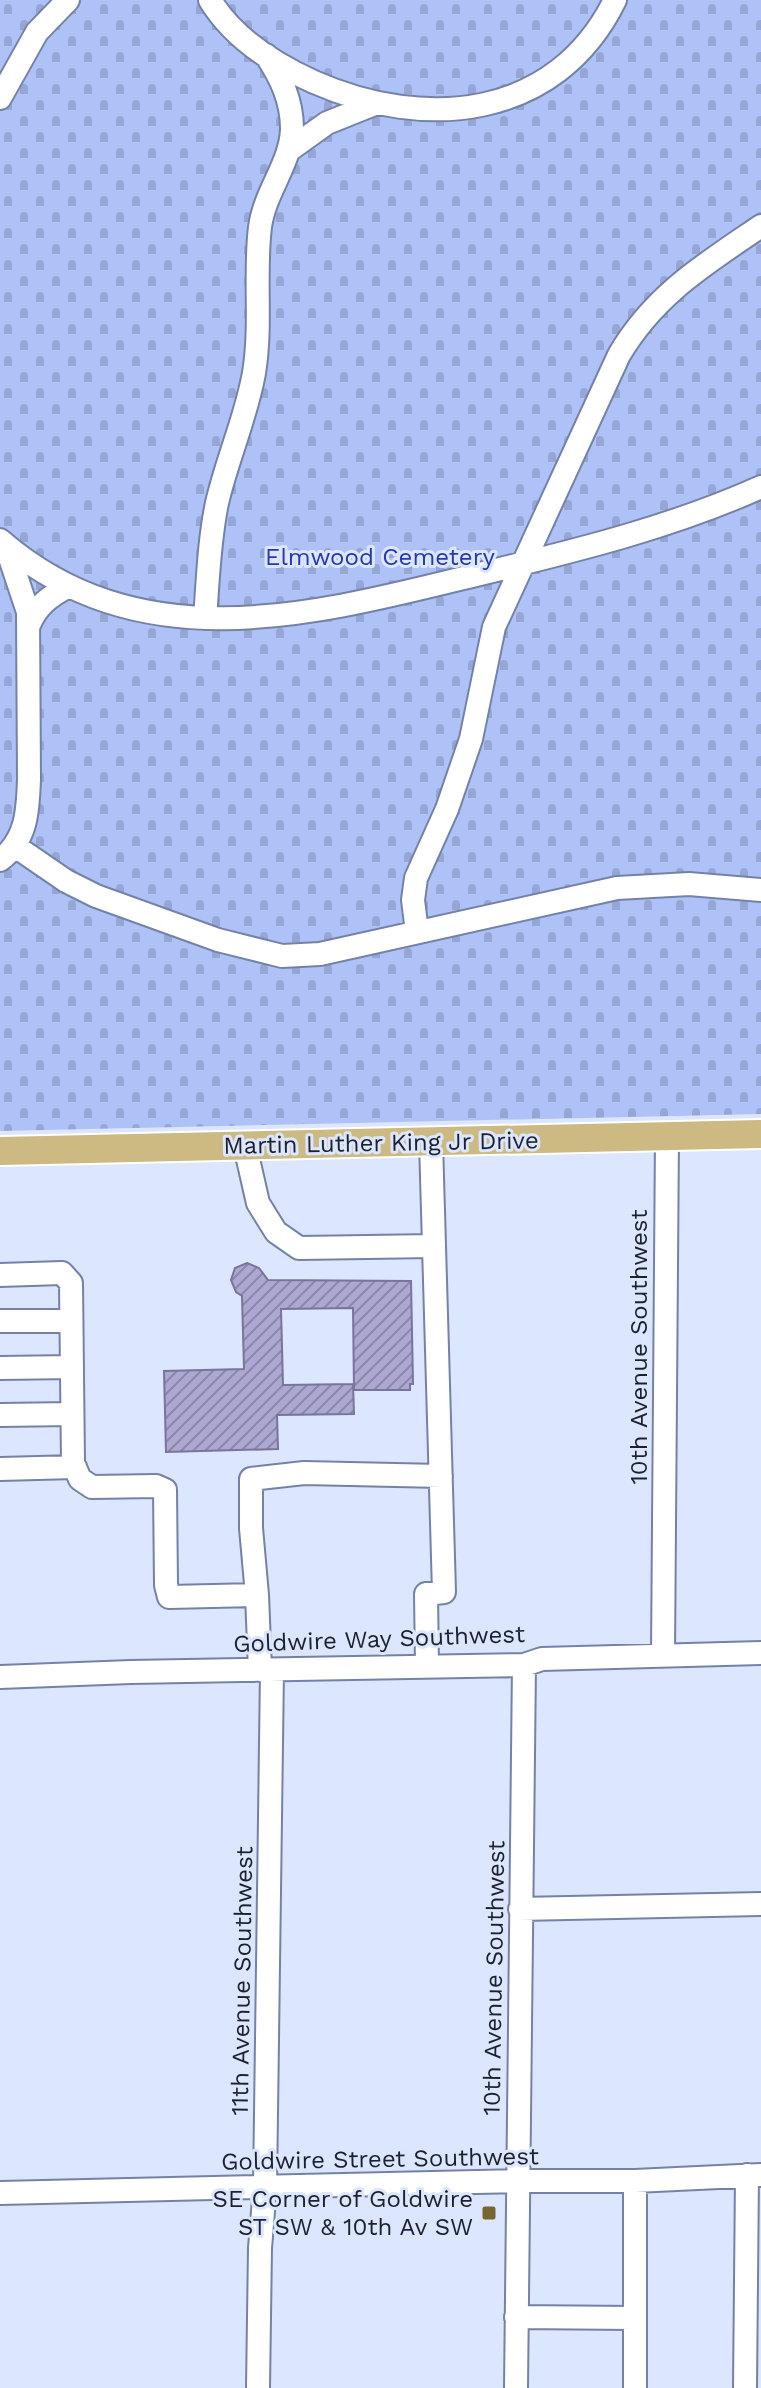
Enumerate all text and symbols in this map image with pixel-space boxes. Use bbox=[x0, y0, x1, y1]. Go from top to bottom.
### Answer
park label: Elmwood Cemetery bbox=[265, 543, 496, 571]
street label: Martin Luther King Jr Drive bbox=[223, 1126, 539, 1160]
street label: 10th Avenue Southwest bbox=[625, 1209, 653, 1485]
street label: Goldwire Way Southwest bbox=[233, 1620, 525, 1658]
street label: 10th Avenue Southwest bbox=[478, 1840, 510, 2116]
street label: 11th Avenue Southwest bbox=[226, 1846, 258, 2116]
street label: Goldwire Street Southwest bbox=[221, 2142, 539, 2176]
place label: SE Corner of Goldwire ST SW & 10th Av SW bbox=[213, 2185, 473, 2241]
marker: SE Corner of Goldwire ST SW & 10th Av SW bbox=[480, 2204, 498, 2222]

